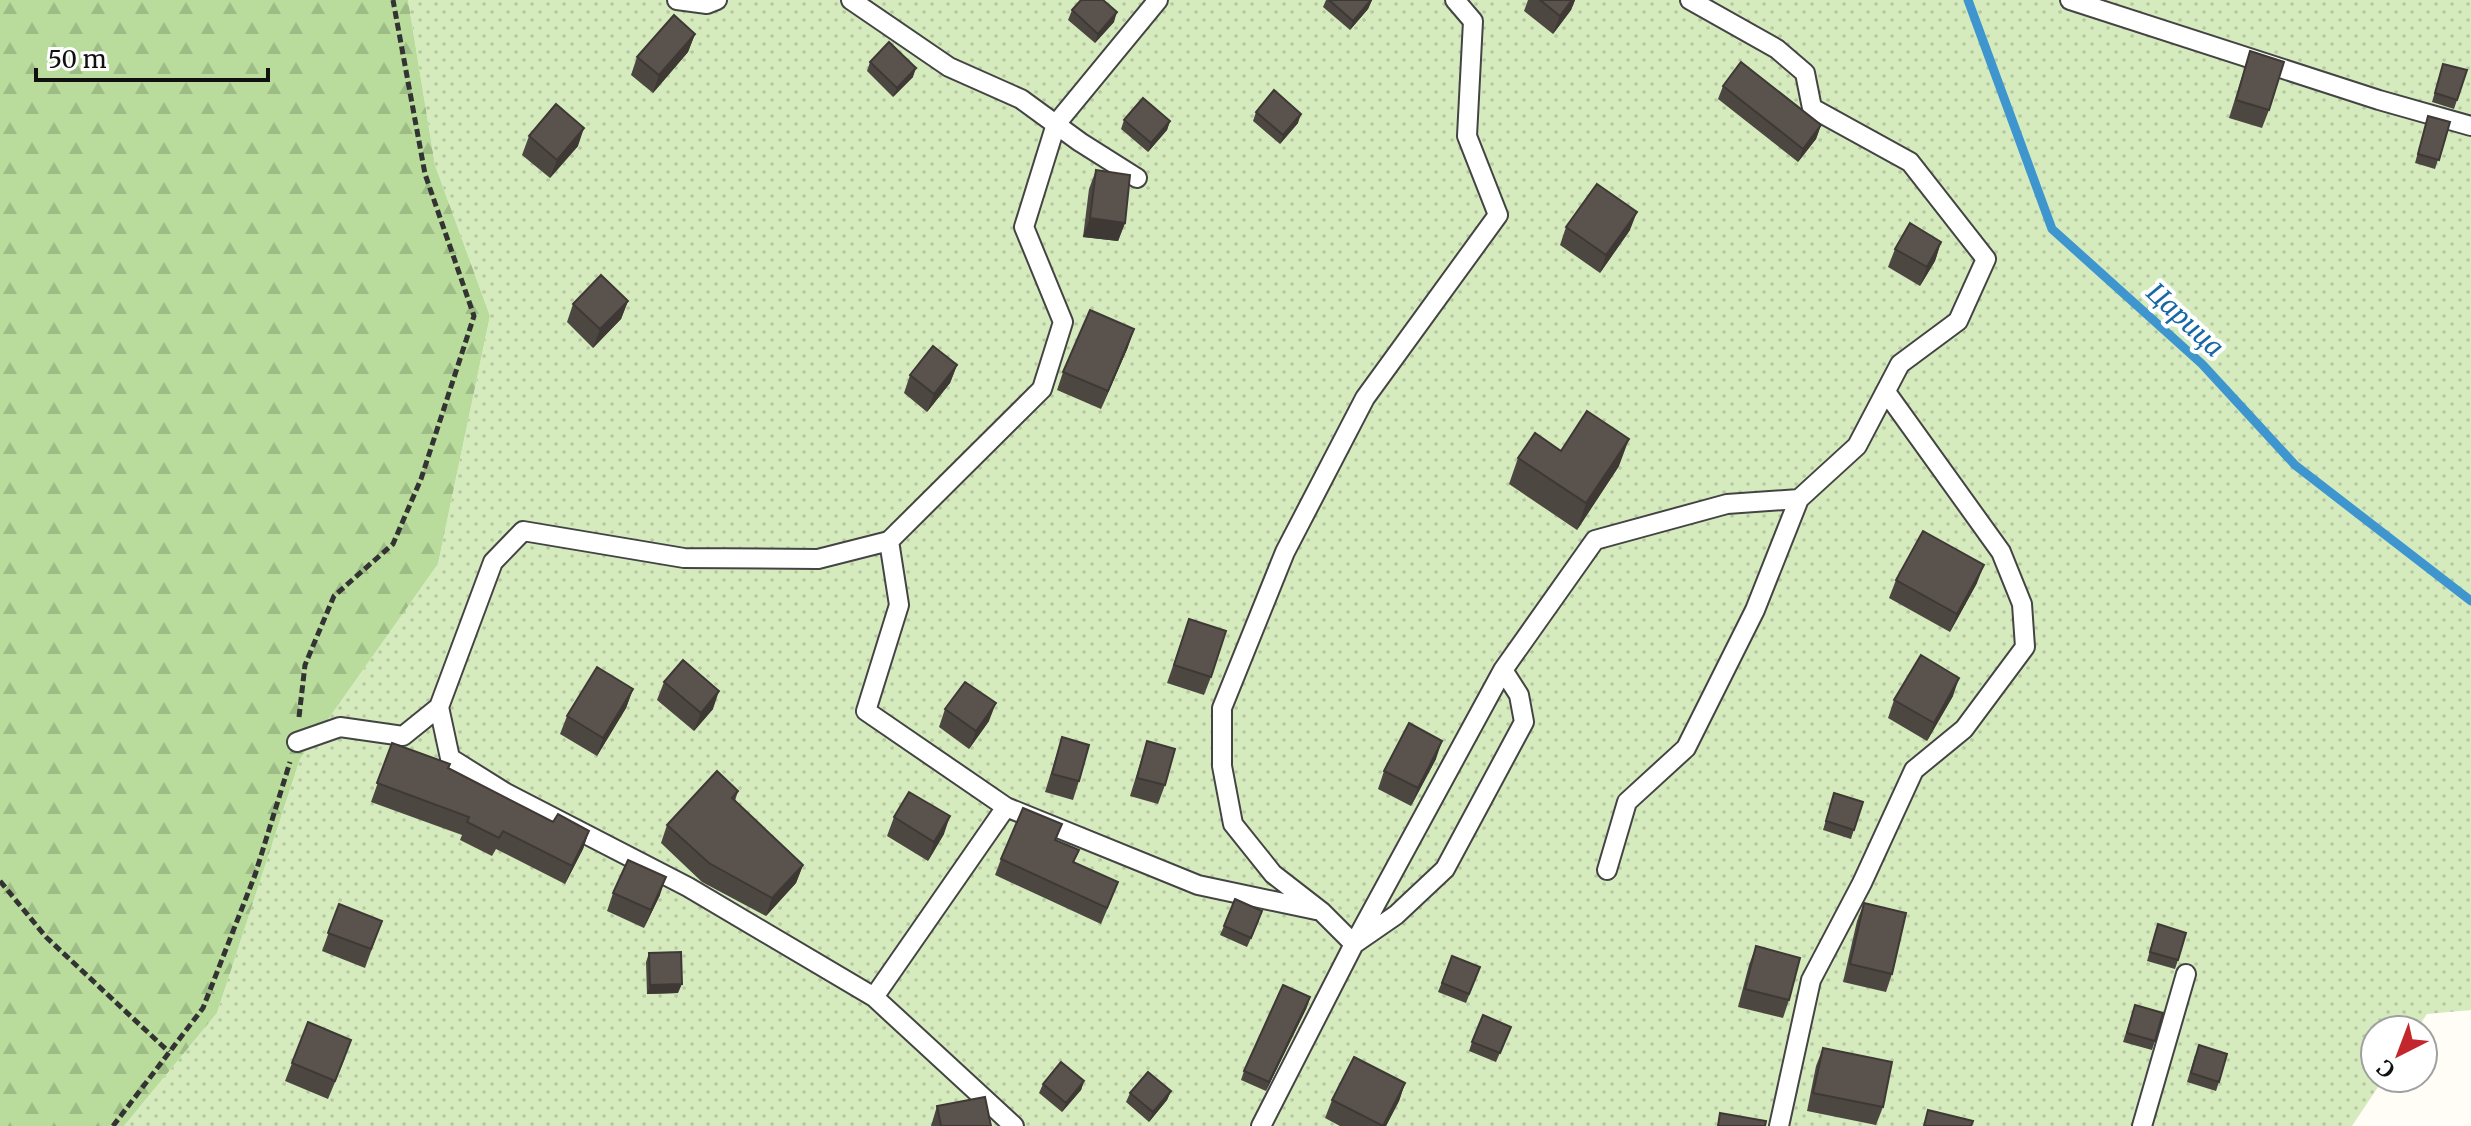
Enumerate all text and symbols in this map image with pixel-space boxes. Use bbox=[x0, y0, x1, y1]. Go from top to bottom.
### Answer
scale bar bbox=[36, 32, 268, 82]
text: 50 m bbox=[48, 44, 107, 75]
water label: Царица bbox=[2140, 276, 2231, 364]
north arrow bbox=[2359, 1014, 2439, 1094]
text: С bbox=[2371, 1054, 2400, 1084]

